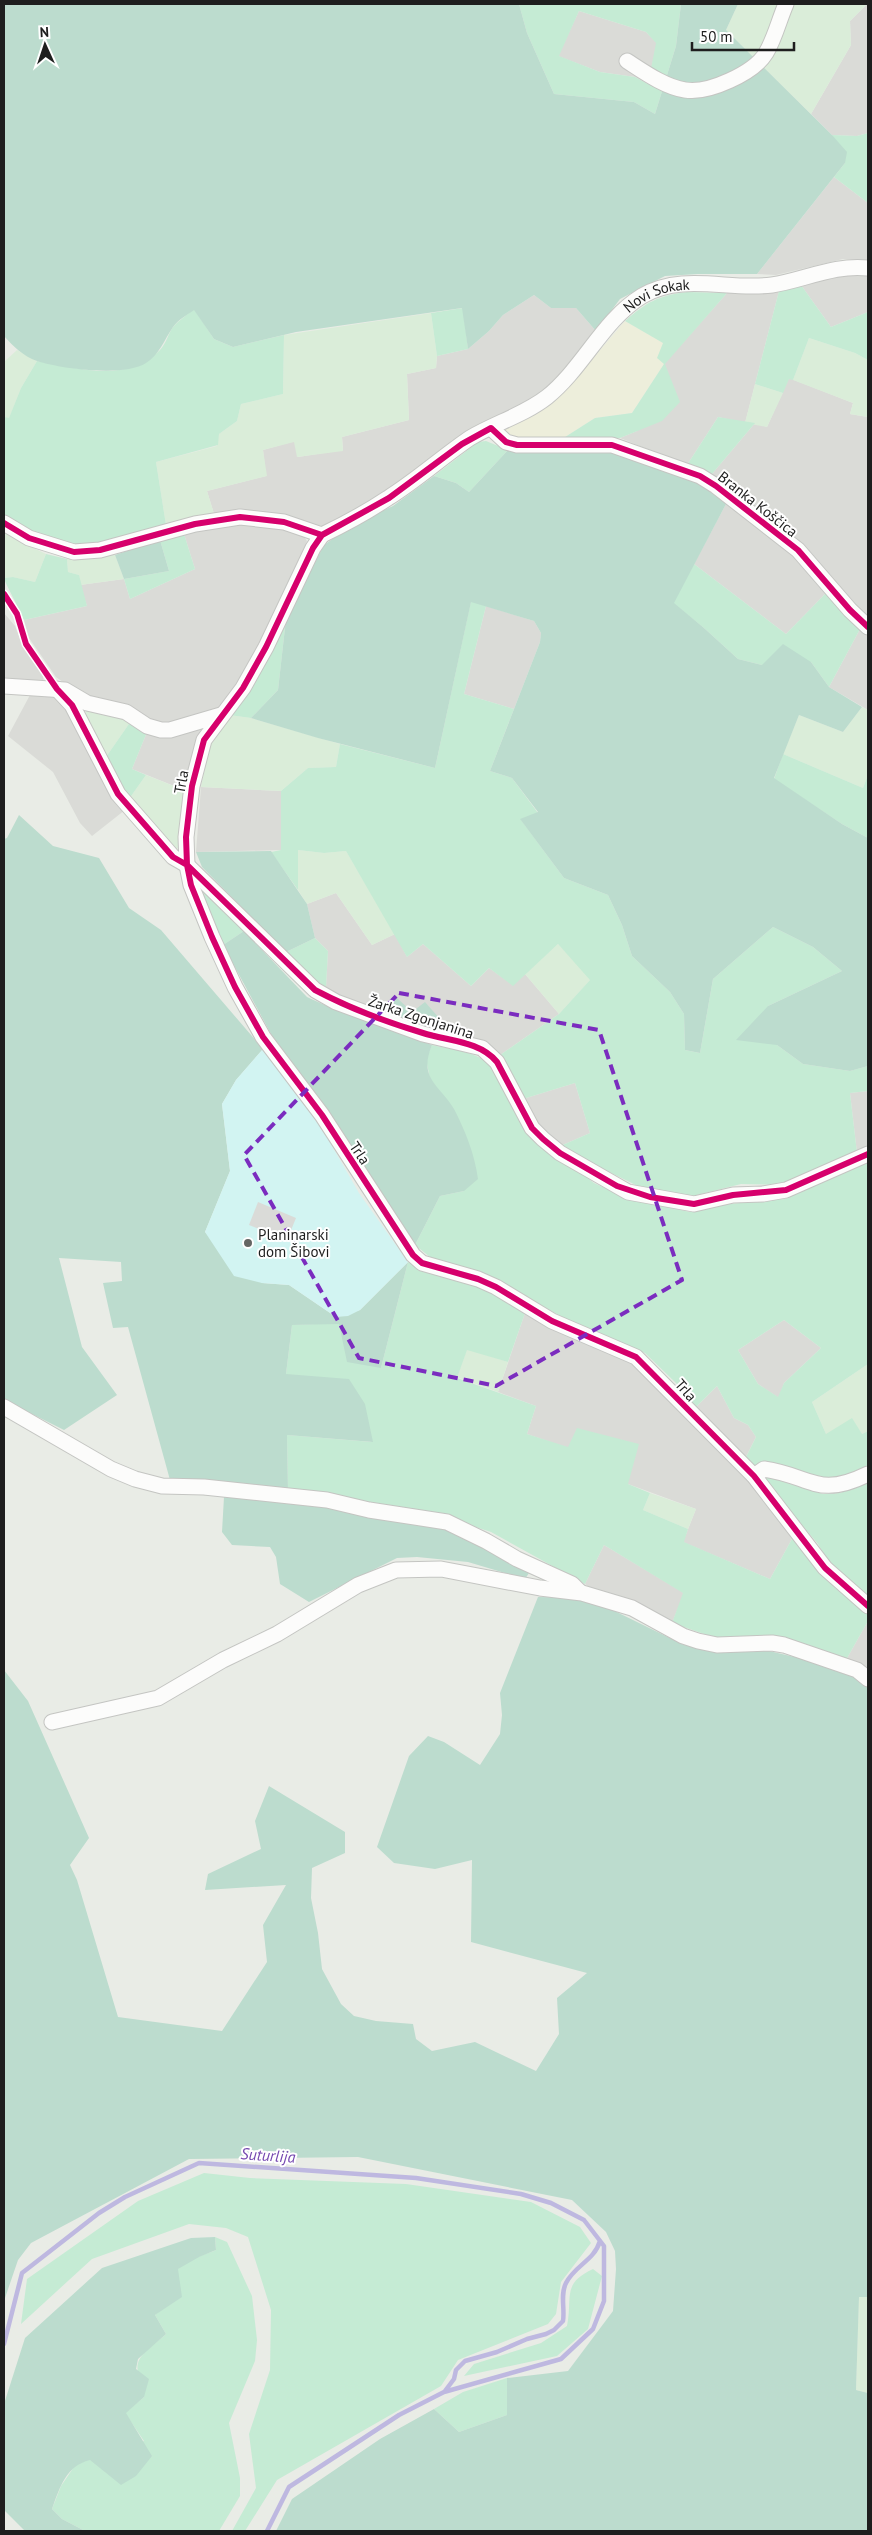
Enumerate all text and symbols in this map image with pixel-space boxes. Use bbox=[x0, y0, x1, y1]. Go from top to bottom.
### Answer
north arrow bbox=[20, 20, 70, 70]
scale bar bbox=[692, 20, 794, 52]
text: N bbox=[39, 23, 49, 41]
text: 50 m bbox=[700, 27, 733, 46]
street label: Novi Sokak bbox=[619, 274, 691, 316]
street label: Branka Koščica bbox=[714, 467, 802, 541]
street label: Trla bbox=[170, 769, 192, 795]
street label: Žarka Zgonjanina bbox=[366, 991, 476, 1043]
street label: Trla bbox=[346, 1138, 374, 1168]
place label: Planinarski dom Šibovi bbox=[258, 1225, 330, 1261]
marker: Planinarski dom Šibovi bbox=[242, 1237, 254, 1249]
street label: Trla bbox=[671, 1375, 701, 1405]
water label: Suturlija bbox=[240, 2143, 296, 2167]

